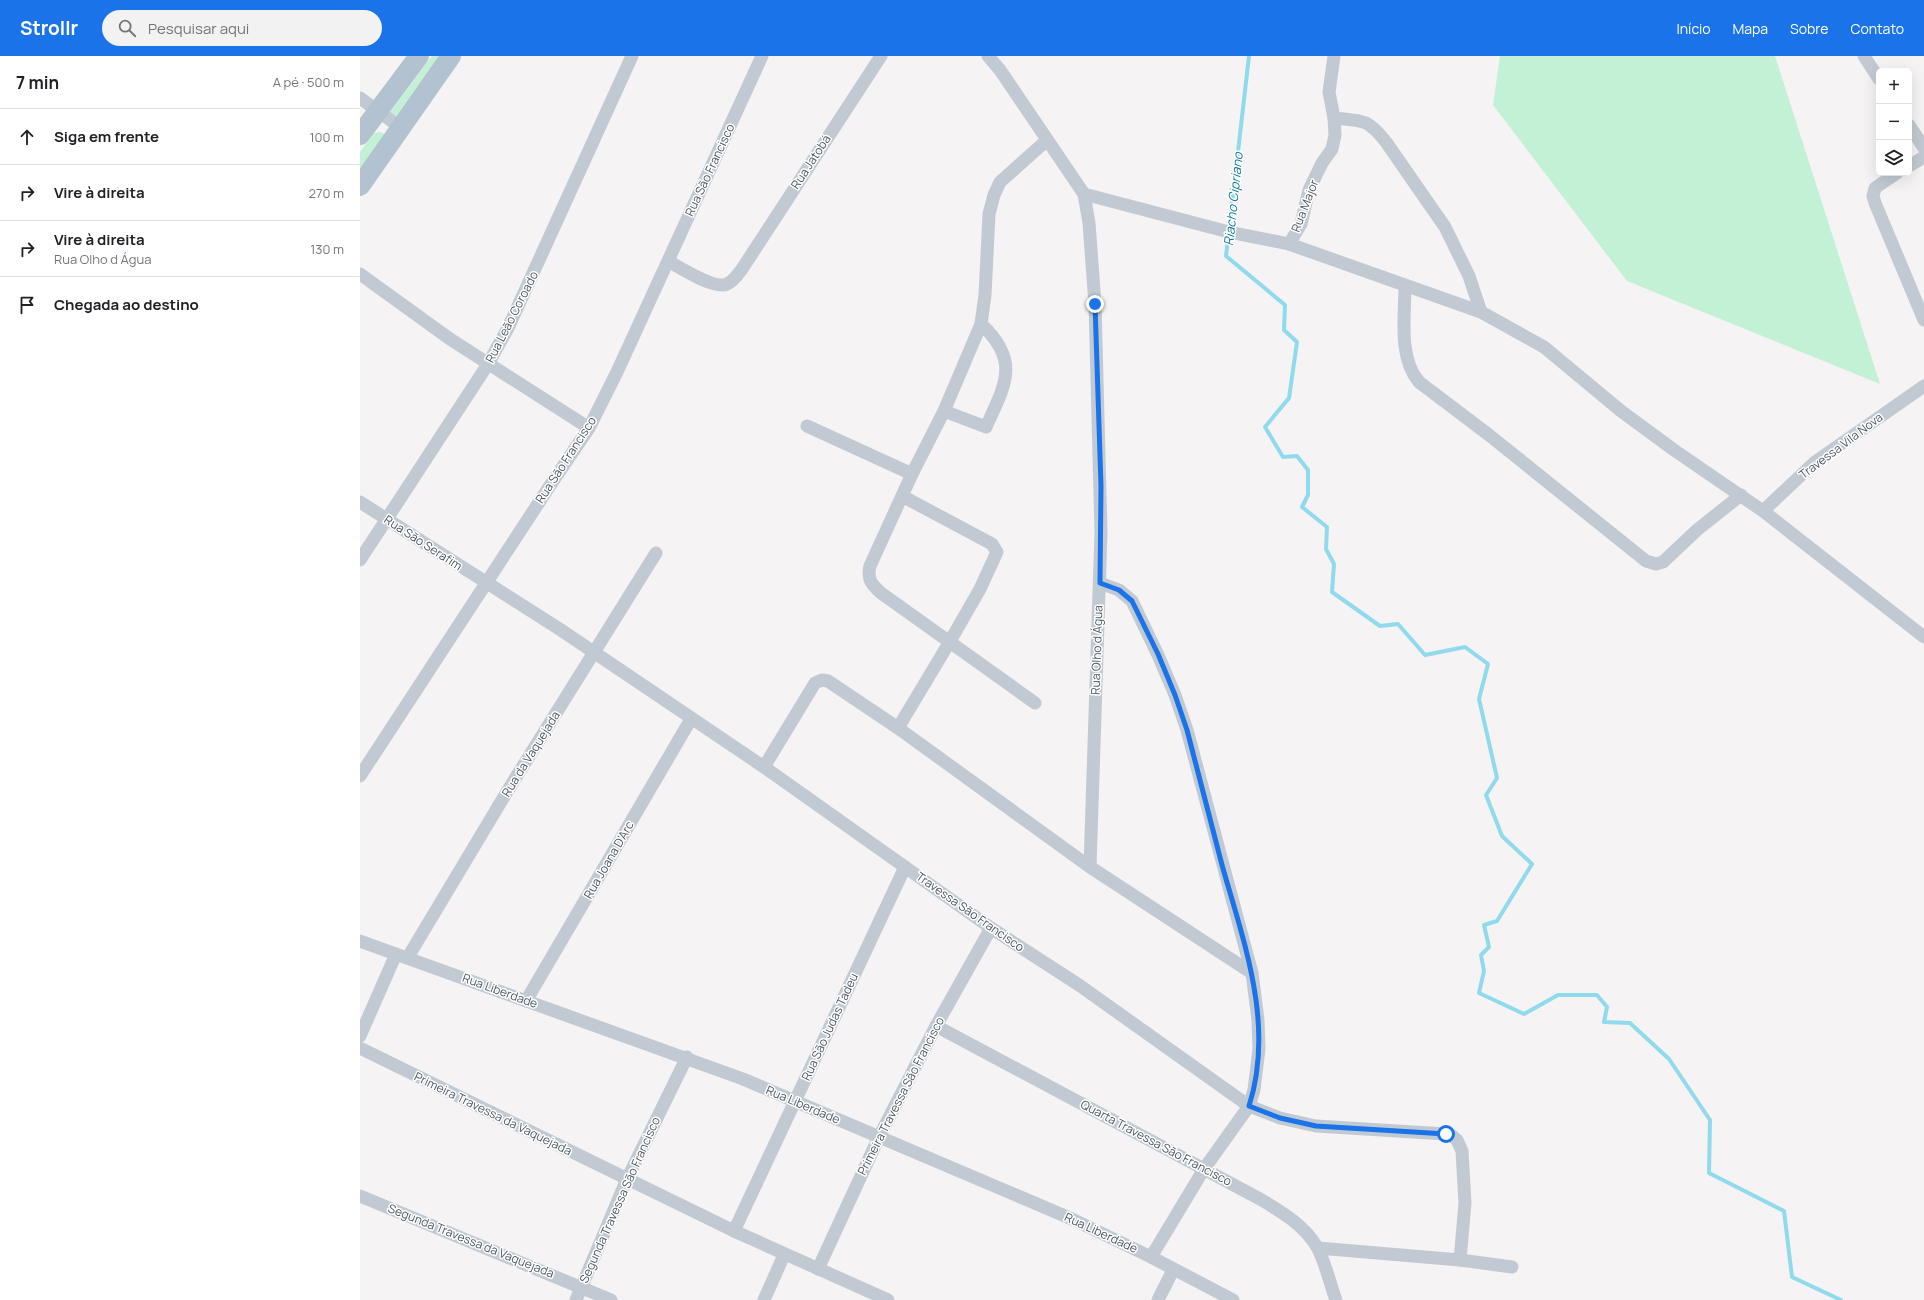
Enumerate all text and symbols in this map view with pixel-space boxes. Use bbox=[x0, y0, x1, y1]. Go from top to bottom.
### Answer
search box bbox=[102, 10, 382, 46]
text: Strollr bbox=[20, 15, 78, 41]
icon: search bbox=[116, 17, 138, 39]
text: Pesquisar aqui bbox=[148, 18, 249, 39]
text: Início bbox=[1677, 19, 1710, 38]
text: Mapa bbox=[1732, 19, 1768, 38]
text: Sobre bbox=[1790, 19, 1828, 38]
text: Contato bbox=[1850, 19, 1904, 38]
map controls bbox=[1876, 68, 1912, 176]
button: + bbox=[1876, 68, 1912, 104]
text: 7 min bbox=[16, 71, 59, 94]
text: A pé · 500 m bbox=[273, 73, 344, 91]
button: − bbox=[1876, 104, 1912, 140]
street label: Rua São Francisco bbox=[681, 121, 738, 219]
icon: ahead bbox=[16, 126, 38, 148]
text: Siga em frente bbox=[54, 126, 159, 147]
text: 100 m bbox=[309, 128, 344, 146]
street label: Rua Jatobá bbox=[787, 131, 834, 192]
button: layers bbox=[1876, 140, 1912, 176]
water label: Riacho Cipriano bbox=[1219, 150, 1247, 247]
street label: Rua Major bbox=[1287, 177, 1323, 235]
icon: right bbox=[16, 182, 38, 204]
text: Vire à direita bbox=[54, 182, 145, 203]
text: 270 m bbox=[309, 184, 344, 202]
text: Vire à direita bbox=[54, 229, 145, 250]
icon: right bbox=[16, 238, 38, 260]
text: 130 m bbox=[310, 240, 344, 258]
text: Rua Olho d Água bbox=[54, 250, 151, 268]
street label: Rua Leão Coroado bbox=[481, 268, 542, 366]
icon: arrive bbox=[16, 294, 38, 316]
text: Chegada ao destino bbox=[54, 294, 199, 315]
route end bbox=[1086, 295, 1104, 313]
street label: Travessa Vila Nova bbox=[1795, 408, 1886, 483]
street label: Rua São Francisco bbox=[531, 413, 600, 506]
street label: Rua São Serafim bbox=[381, 511, 466, 574]
street label: Rua Olho d Água bbox=[1086, 605, 1107, 695]
street label: Rua da Vaquejada bbox=[497, 708, 564, 800]
street label: Rua Joana D'Arc bbox=[579, 818, 638, 902]
street label: Travessa São Francisco bbox=[913, 868, 1028, 955]
street label: Rua Liberdade bbox=[460, 969, 540, 1012]
street label: Rua São Judas Tadeu bbox=[797, 970, 862, 1083]
street label: Primeira Travessa São Francisco bbox=[853, 1014, 948, 1178]
street label: Primeira Travessa da Vaquejada bbox=[412, 1068, 575, 1159]
street label: Rua Liberdade bbox=[764, 1081, 843, 1128]
street label: Quarta Travessa São Francisco bbox=[1078, 1095, 1235, 1190]
street label: Segunda Travessa São Francisco bbox=[575, 1114, 664, 1286]
route start bbox=[1437, 1125, 1455, 1143]
street label: Segunda Travessa da Vaquejada bbox=[386, 1199, 557, 1282]
street label: Rua Liberdade bbox=[1062, 1208, 1141, 1257]

